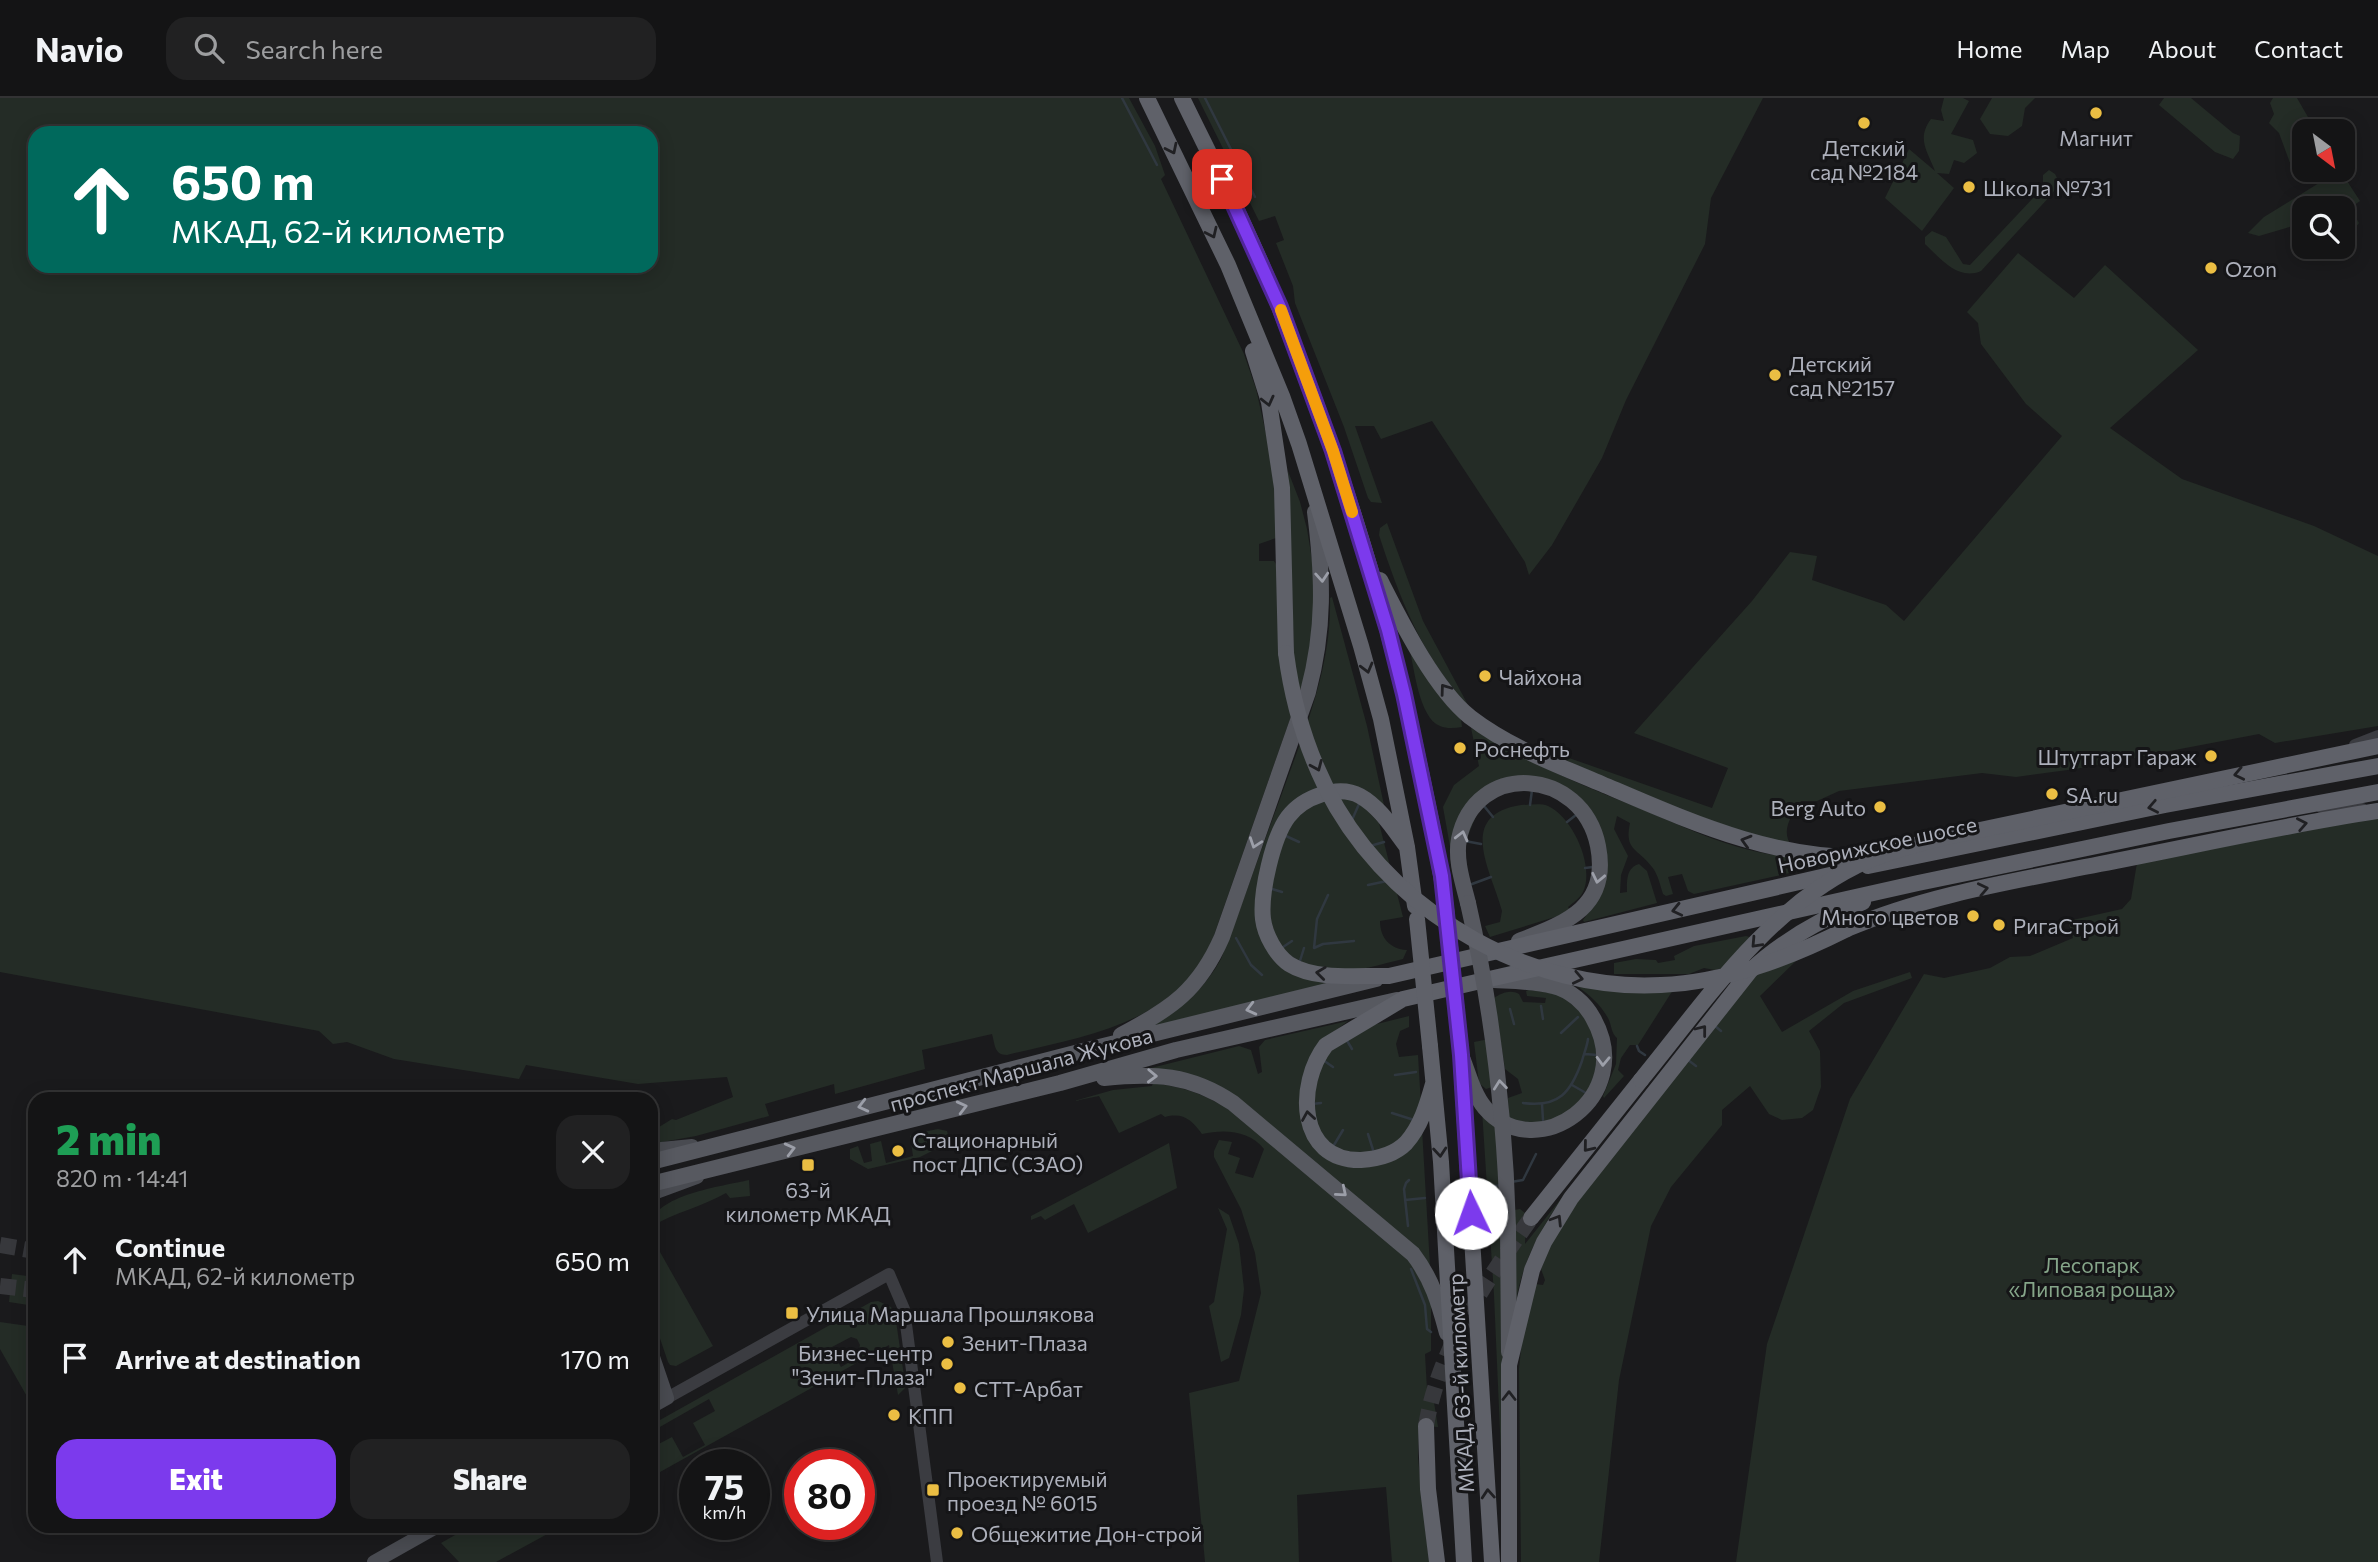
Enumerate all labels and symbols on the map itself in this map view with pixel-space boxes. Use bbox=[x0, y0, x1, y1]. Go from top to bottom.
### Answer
marker: Магнит bbox=[2088, 105, 2104, 121]
marker: Детский сад №2184 bbox=[1856, 115, 1872, 131]
north arrow bbox=[2292, 119, 2356, 182]
place label: Магнит bbox=[2059, 125, 2133, 150]
place label: Детский сад №2184 bbox=[1810, 135, 1918, 184]
one-way arrow bbox=[1164, 142, 1178, 154]
pin bbox=[1192, 149, 1252, 209]
place label: Школа №731 bbox=[1983, 175, 2112, 200]
marker: Школа №731 bbox=[1961, 179, 1977, 195]
one-way arrow bbox=[1204, 226, 1218, 238]
place label: Ozon bbox=[2225, 256, 2277, 281]
marker: Ozon bbox=[2203, 260, 2219, 276]
place label: Детский сад №2157 bbox=[1789, 351, 1895, 400]
marker: Детский сад №2157 bbox=[1767, 367, 1783, 383]
one-way arrow bbox=[1260, 395, 1274, 407]
one-way arrow bbox=[1314, 572, 1329, 583]
one-way arrow bbox=[1359, 661, 1374, 673]
place label: Чайхона bbox=[1499, 664, 1582, 689]
marker: Чайхона bbox=[1477, 668, 1493, 684]
one-way arrow bbox=[1441, 684, 1453, 697]
place label: Роснефть bbox=[1474, 736, 1570, 761]
marker: Роснефть bbox=[1452, 740, 1468, 756]
place label: Штутгарт Гараж bbox=[2038, 744, 2197, 769]
marker: Штутгарт Гараж bbox=[2203, 748, 2219, 764]
one-way arrow bbox=[1308, 759, 1322, 771]
one-way arrow bbox=[2233, 766, 2245, 781]
place label: SA.ru bbox=[2066, 782, 2118, 807]
marker: SA.ru bbox=[2044, 786, 2060, 802]
place label: Berg Auto bbox=[1771, 795, 1866, 820]
marker: Berg Auto bbox=[1872, 799, 1888, 815]
one-way arrow bbox=[2147, 799, 2159, 814]
street label: Новорижское шоссе bbox=[1775, 811, 1979, 877]
one-way arrow bbox=[2296, 818, 2308, 833]
one-way arrow bbox=[1453, 830, 1468, 842]
one-way arrow bbox=[1740, 834, 1752, 849]
one-way arrow bbox=[1249, 837, 1263, 849]
one-way arrow bbox=[1592, 872, 1607, 884]
one-way arrow bbox=[1977, 883, 1989, 898]
one-way arrow bbox=[1671, 902, 1683, 917]
place label: Много цветов bbox=[1821, 904, 1959, 929]
marker: Много цветов bbox=[1965, 908, 1981, 924]
place label: РигаСтрой bbox=[2013, 913, 2119, 938]
marker: РигаСтрой bbox=[1991, 917, 2007, 933]
one-way arrow bbox=[1751, 935, 1764, 948]
one-way arrow bbox=[1315, 965, 1327, 980]
one-way arrow bbox=[1572, 969, 1584, 984]
one-way arrow bbox=[1245, 1001, 1257, 1016]
street label: проспект Маршала Жукова bbox=[887, 1022, 1155, 1116]
one-way arrow bbox=[1694, 1026, 1706, 1039]
one-way arrow bbox=[1596, 1056, 1611, 1067]
one-way arrow bbox=[1147, 1068, 1158, 1083]
one-way arrow bbox=[1493, 1079, 1508, 1090]
one-way arrow bbox=[858, 1098, 870, 1112]
one-way arrow bbox=[956, 1101, 968, 1115]
one-way arrow bbox=[1301, 1110, 1316, 1122]
place label: Стационарный пост ДПС (СЗАО) bbox=[912, 1127, 1083, 1176]
one-way arrow bbox=[1583, 1139, 1596, 1152]
one-way arrow bbox=[784, 1143, 796, 1157]
marker: Стационарный пост ДПС (СЗАО) bbox=[890, 1143, 906, 1159]
one-way arrow bbox=[1432, 1147, 1447, 1158]
marker: 63-й километр МКАД bbox=[800, 1157, 816, 1173]
position arrow bbox=[1434, 1176, 1508, 1250]
place label: 63-й километр МКАД bbox=[725, 1177, 891, 1226]
one-way arrow bbox=[1334, 1184, 1346, 1197]
one-way arrow bbox=[1548, 1214, 1561, 1227]
park label: Лесопарк «Липовая роща» bbox=[2009, 1252, 2175, 1301]
street label: МКАД, 63-й километр bbox=[1442, 1273, 1478, 1493]
place label: Улица Маршала Прошлякова bbox=[806, 1301, 1094, 1326]
marker: Улица Маршала Прошлякова bbox=[784, 1305, 800, 1321]
place label: Зенит-Плаза bbox=[962, 1330, 1088, 1355]
marker: Зенит-Плаза bbox=[940, 1334, 956, 1350]
place label: Бизнес-центр "Зенит-Плаза" bbox=[792, 1340, 933, 1389]
marker: Бизнес-центр "Зенит-Плаза" bbox=[939, 1356, 955, 1372]
place label: СТТ-Арбат bbox=[974, 1376, 1083, 1401]
marker: СТТ-Арбат bbox=[952, 1380, 968, 1396]
one-way arrow bbox=[1501, 1390, 1517, 1401]
place label: КПП bbox=[908, 1403, 953, 1428]
marker: КПП bbox=[886, 1407, 902, 1423]
speed limit sign: 80 bbox=[784, 1449, 875, 1540]
place label: Проектируемый проезд № 6015 bbox=[947, 1466, 1108, 1515]
marker: Проектируемый проезд № 6015 bbox=[925, 1482, 941, 1498]
one-way arrow bbox=[1481, 1488, 1496, 1499]
place label: Общежитие Дон-строй bbox=[971, 1521, 1202, 1546]
marker: Общежитие Дон-строй bbox=[949, 1525, 965, 1541]

